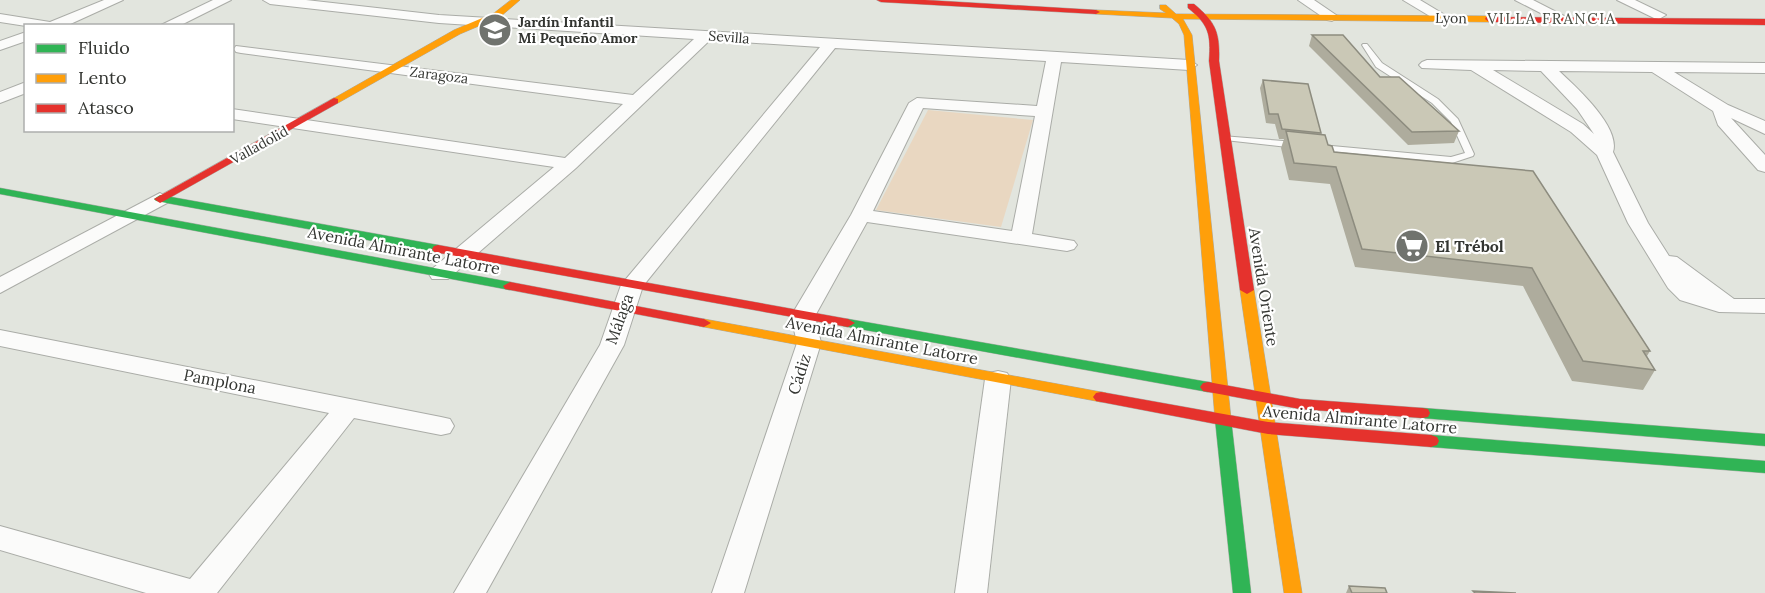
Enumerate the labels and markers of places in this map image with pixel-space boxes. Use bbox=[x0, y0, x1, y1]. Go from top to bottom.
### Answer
school or university icon: Jardín Infantil Mi Pequeño Amor bbox=[477, 12, 513, 48]
place label: Jardín Infantil Mi Pequeño Amor bbox=[518, 13, 638, 47]
supermarket icon: El Trébol bbox=[1394, 228, 1430, 264]
place label: El Trébol bbox=[1435, 236, 1504, 256]

